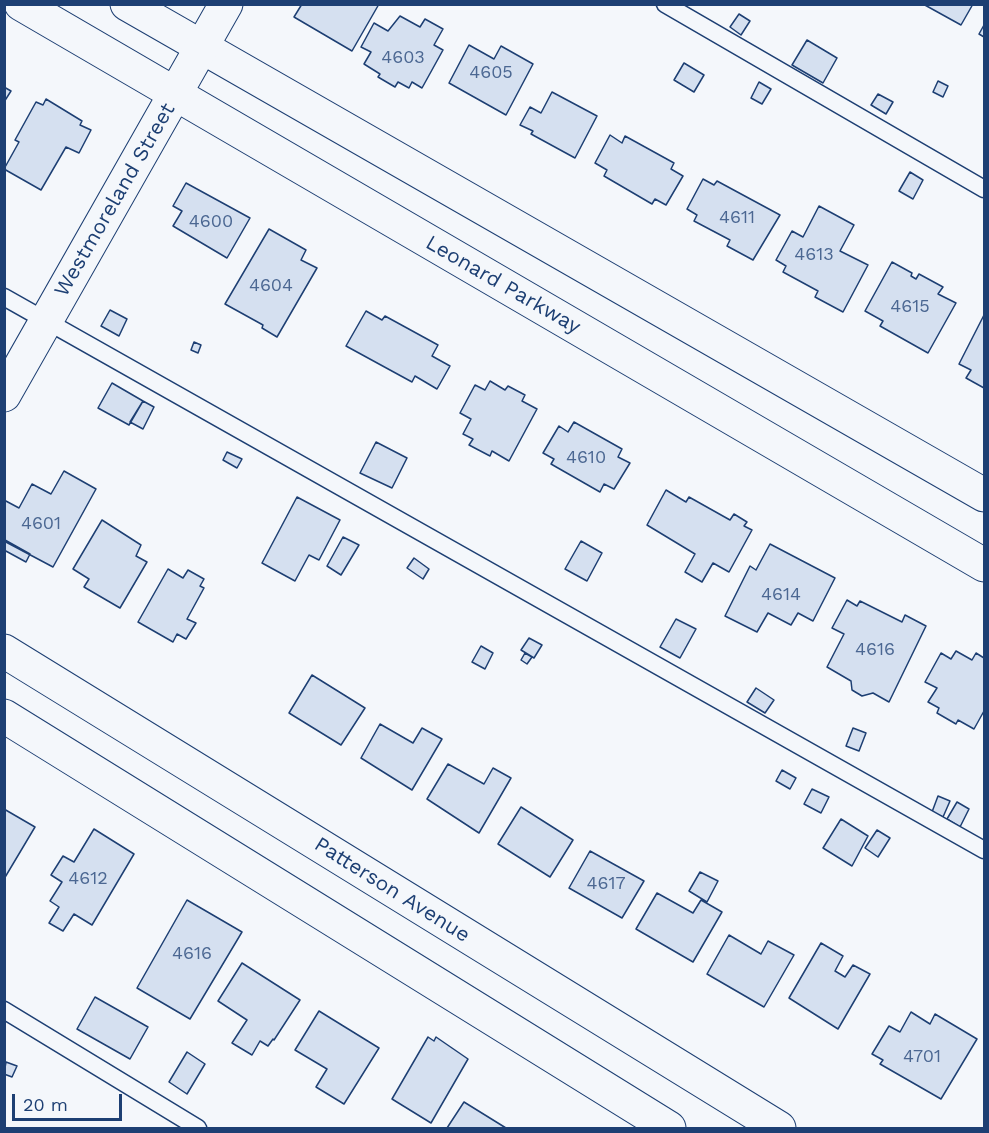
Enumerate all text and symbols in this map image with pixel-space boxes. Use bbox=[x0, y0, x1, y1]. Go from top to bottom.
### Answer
house number: 4603 bbox=[381, 47, 425, 69]
house number: 4605 bbox=[469, 62, 513, 84]
street label: Westmoreland Street bbox=[49, 99, 181, 301]
house number: 4611 bbox=[719, 207, 755, 229]
house number: 4600 bbox=[189, 211, 233, 233]
street label: Leonard Parkway bbox=[421, 230, 585, 340]
house number: 4613 bbox=[794, 244, 834, 266]
house number: 4604 bbox=[249, 275, 293, 297]
house number: 4615 bbox=[890, 296, 930, 318]
house number: 4610 bbox=[566, 447, 606, 469]
house number: 4601 bbox=[21, 513, 61, 535]
house number: 4614 bbox=[761, 584, 801, 606]
house number: 4616 bbox=[855, 639, 895, 661]
street label: Patterson Avenue bbox=[309, 832, 475, 948]
house number: 4612 bbox=[68, 868, 108, 890]
house number: 4617 bbox=[586, 873, 626, 895]
house number: 4616 bbox=[172, 943, 212, 965]
house number: 4701 bbox=[903, 1046, 941, 1068]
scale bar bbox=[15, 1082, 124, 1120]
text: 20 m bbox=[23, 1094, 68, 1115]

